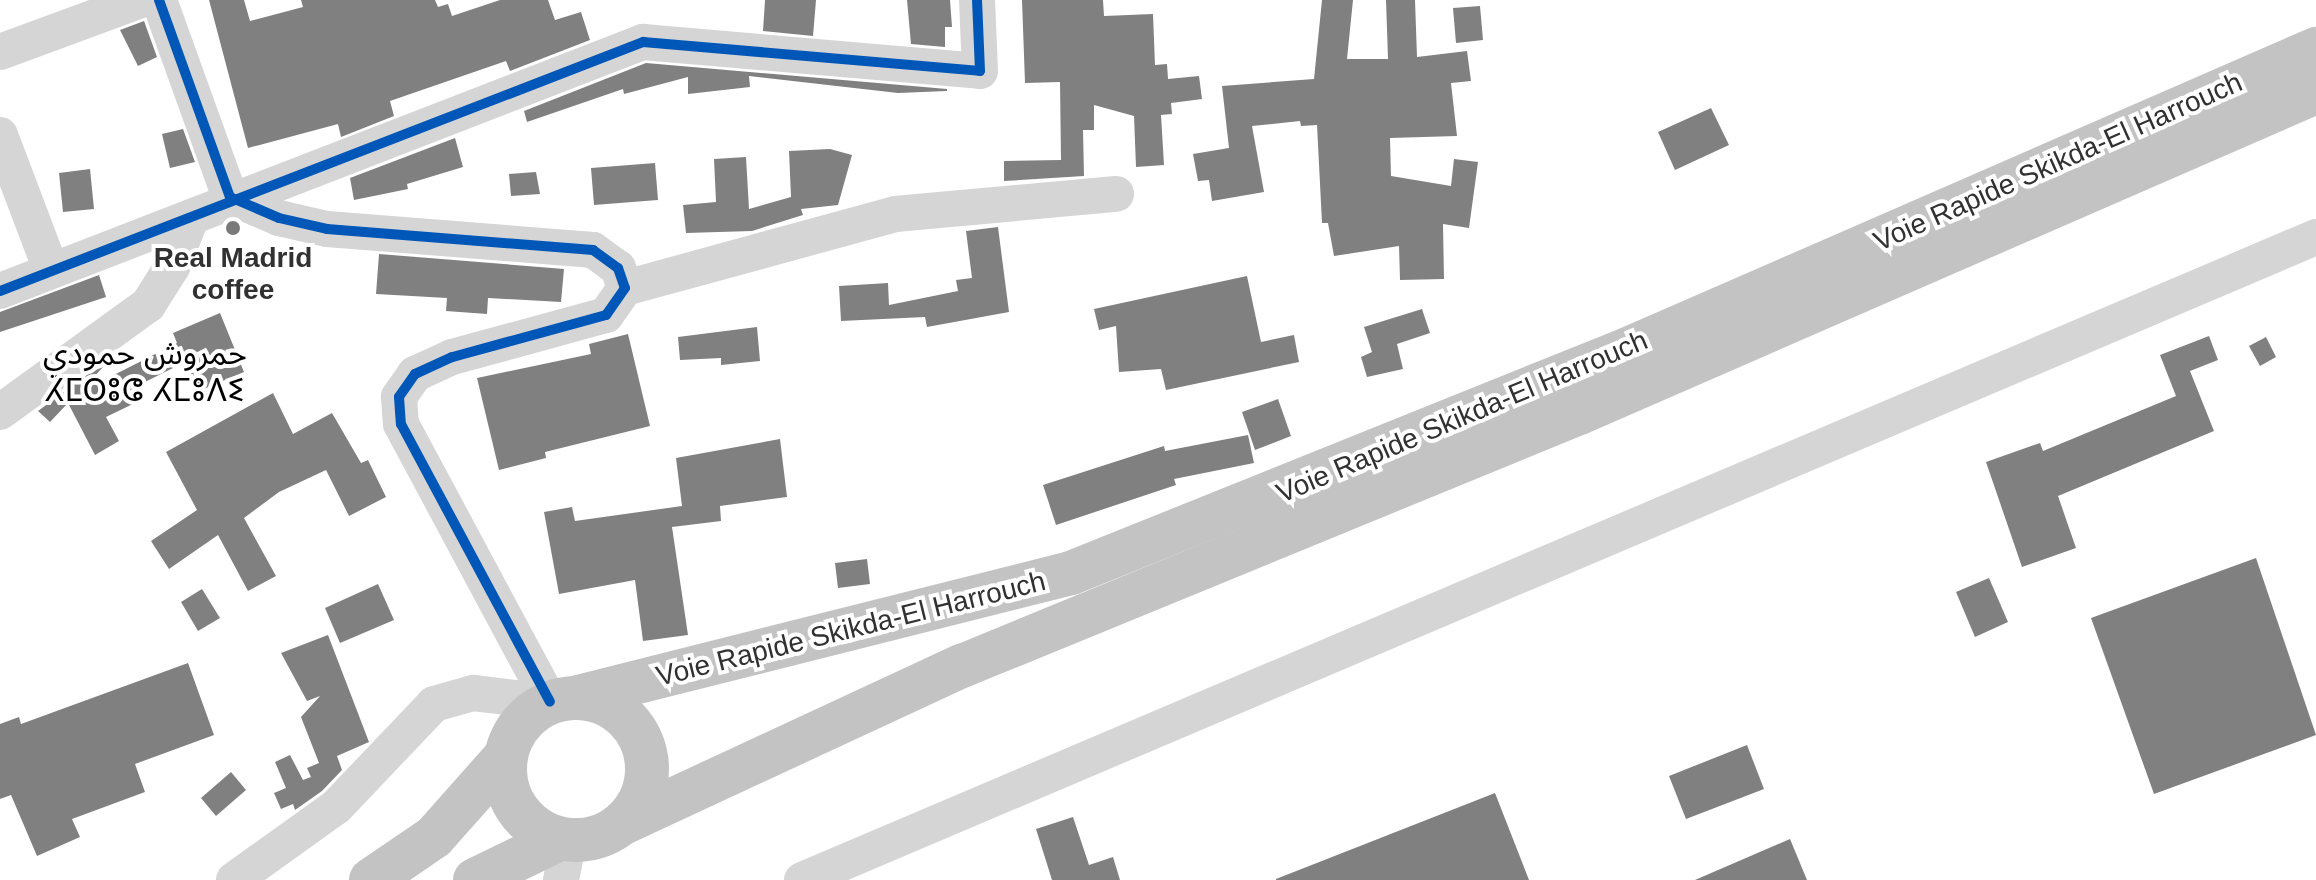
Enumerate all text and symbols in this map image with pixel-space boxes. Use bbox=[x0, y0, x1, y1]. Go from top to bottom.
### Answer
street label: Voie Rapide Skikda-El Harrouch bbox=[1868, 65, 2248, 259]
marker: Real Madrid coffee bbox=[224, 219, 242, 237]
place label: Real Madrid coffee bbox=[154, 241, 312, 307]
street label: Voie Rapide Skikda-El Harrouch bbox=[1271, 323, 1653, 511]
district label: حمروش حمودي ⵃⵎⵔⵓⵛ ⵃⵎⵓⴷⵉ bbox=[43, 335, 247, 410]
street label: Voie Rapide Skikda-El Harrouch bbox=[653, 564, 1049, 694]

